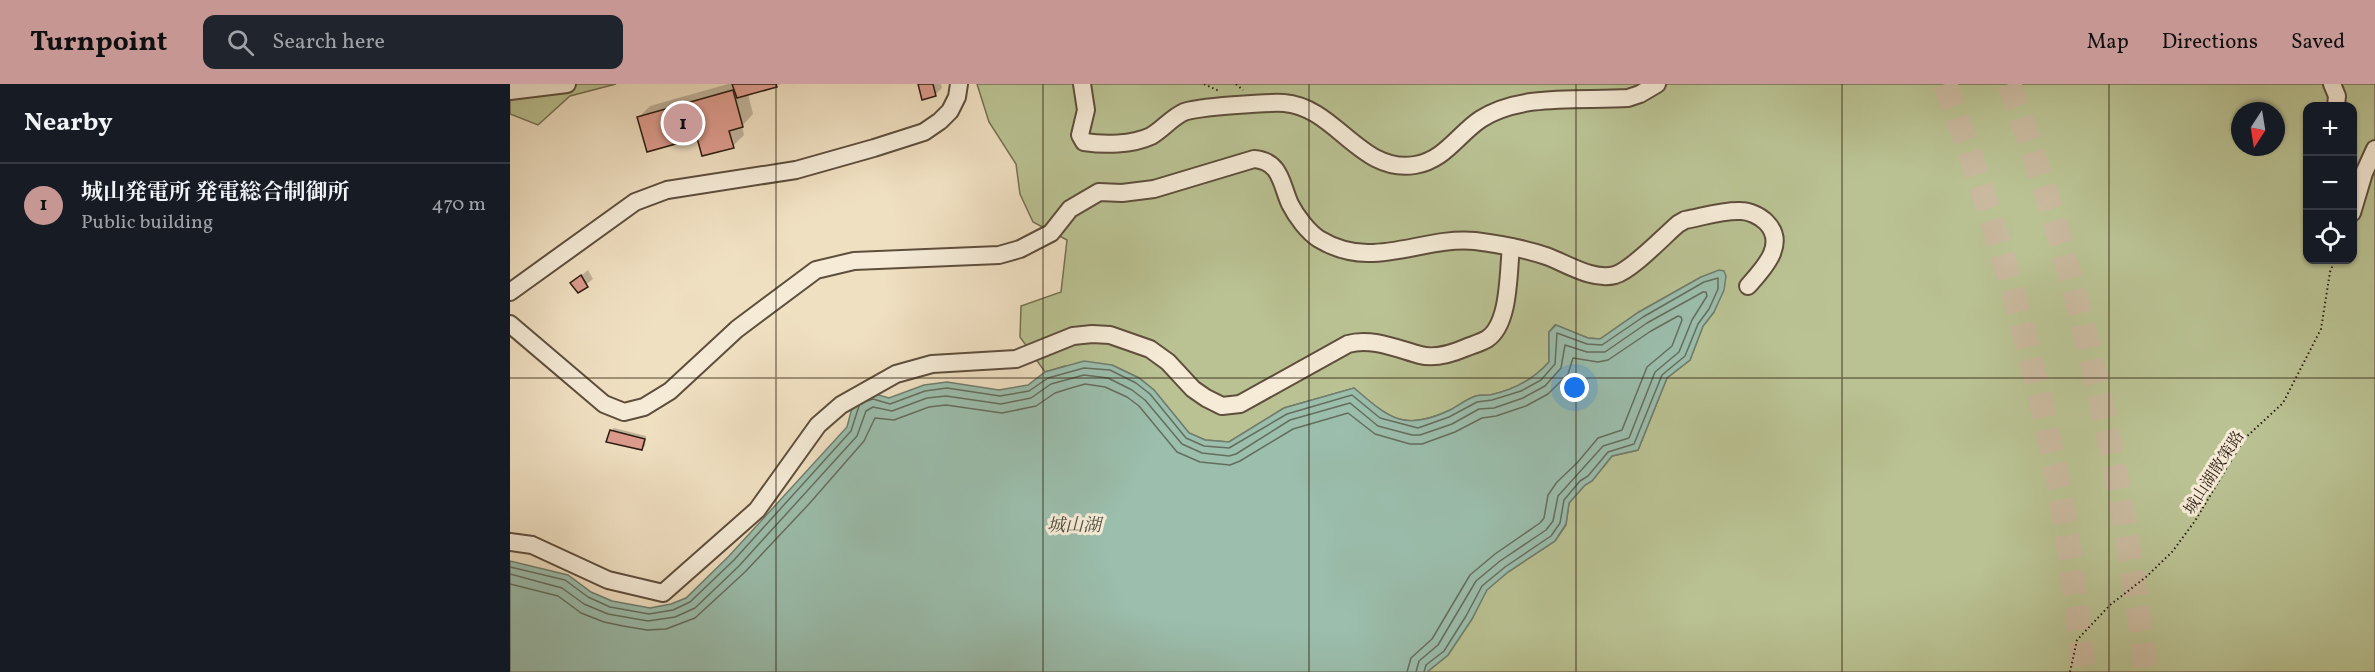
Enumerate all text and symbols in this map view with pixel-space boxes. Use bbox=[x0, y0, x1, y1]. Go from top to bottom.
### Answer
search box bbox=[203, 15, 623, 69]
text: Turnpoint bbox=[30, 23, 167, 62]
icon: search bbox=[224, 26, 257, 59]
text: Search here bbox=[272, 27, 385, 58]
text: Map bbox=[2087, 28, 2129, 57]
text: Directions bbox=[2162, 28, 2258, 57]
text: Saved bbox=[2291, 28, 2345, 57]
pin: 1 bbox=[664, 100, 702, 146]
north arrow bbox=[2231, 102, 2285, 156]
map controls bbox=[2303, 102, 2357, 264]
button: + bbox=[2303, 102, 2357, 156]
text: Nearby bbox=[24, 105, 113, 141]
button: − bbox=[2303, 156, 2357, 210]
text: 城山発電所 発電総合制御所 bbox=[81, 178, 349, 209]
text: 1 bbox=[39, 191, 48, 219]
text: 470 m bbox=[431, 191, 486, 219]
text: Public building bbox=[81, 209, 213, 237]
button: locate bbox=[2303, 210, 2357, 264]
your location bbox=[1560, 373, 1589, 402]
street label: 城山湖散策路 bbox=[2179, 427, 2250, 519]
water label: 城山湖 bbox=[1047, 514, 1104, 539]

